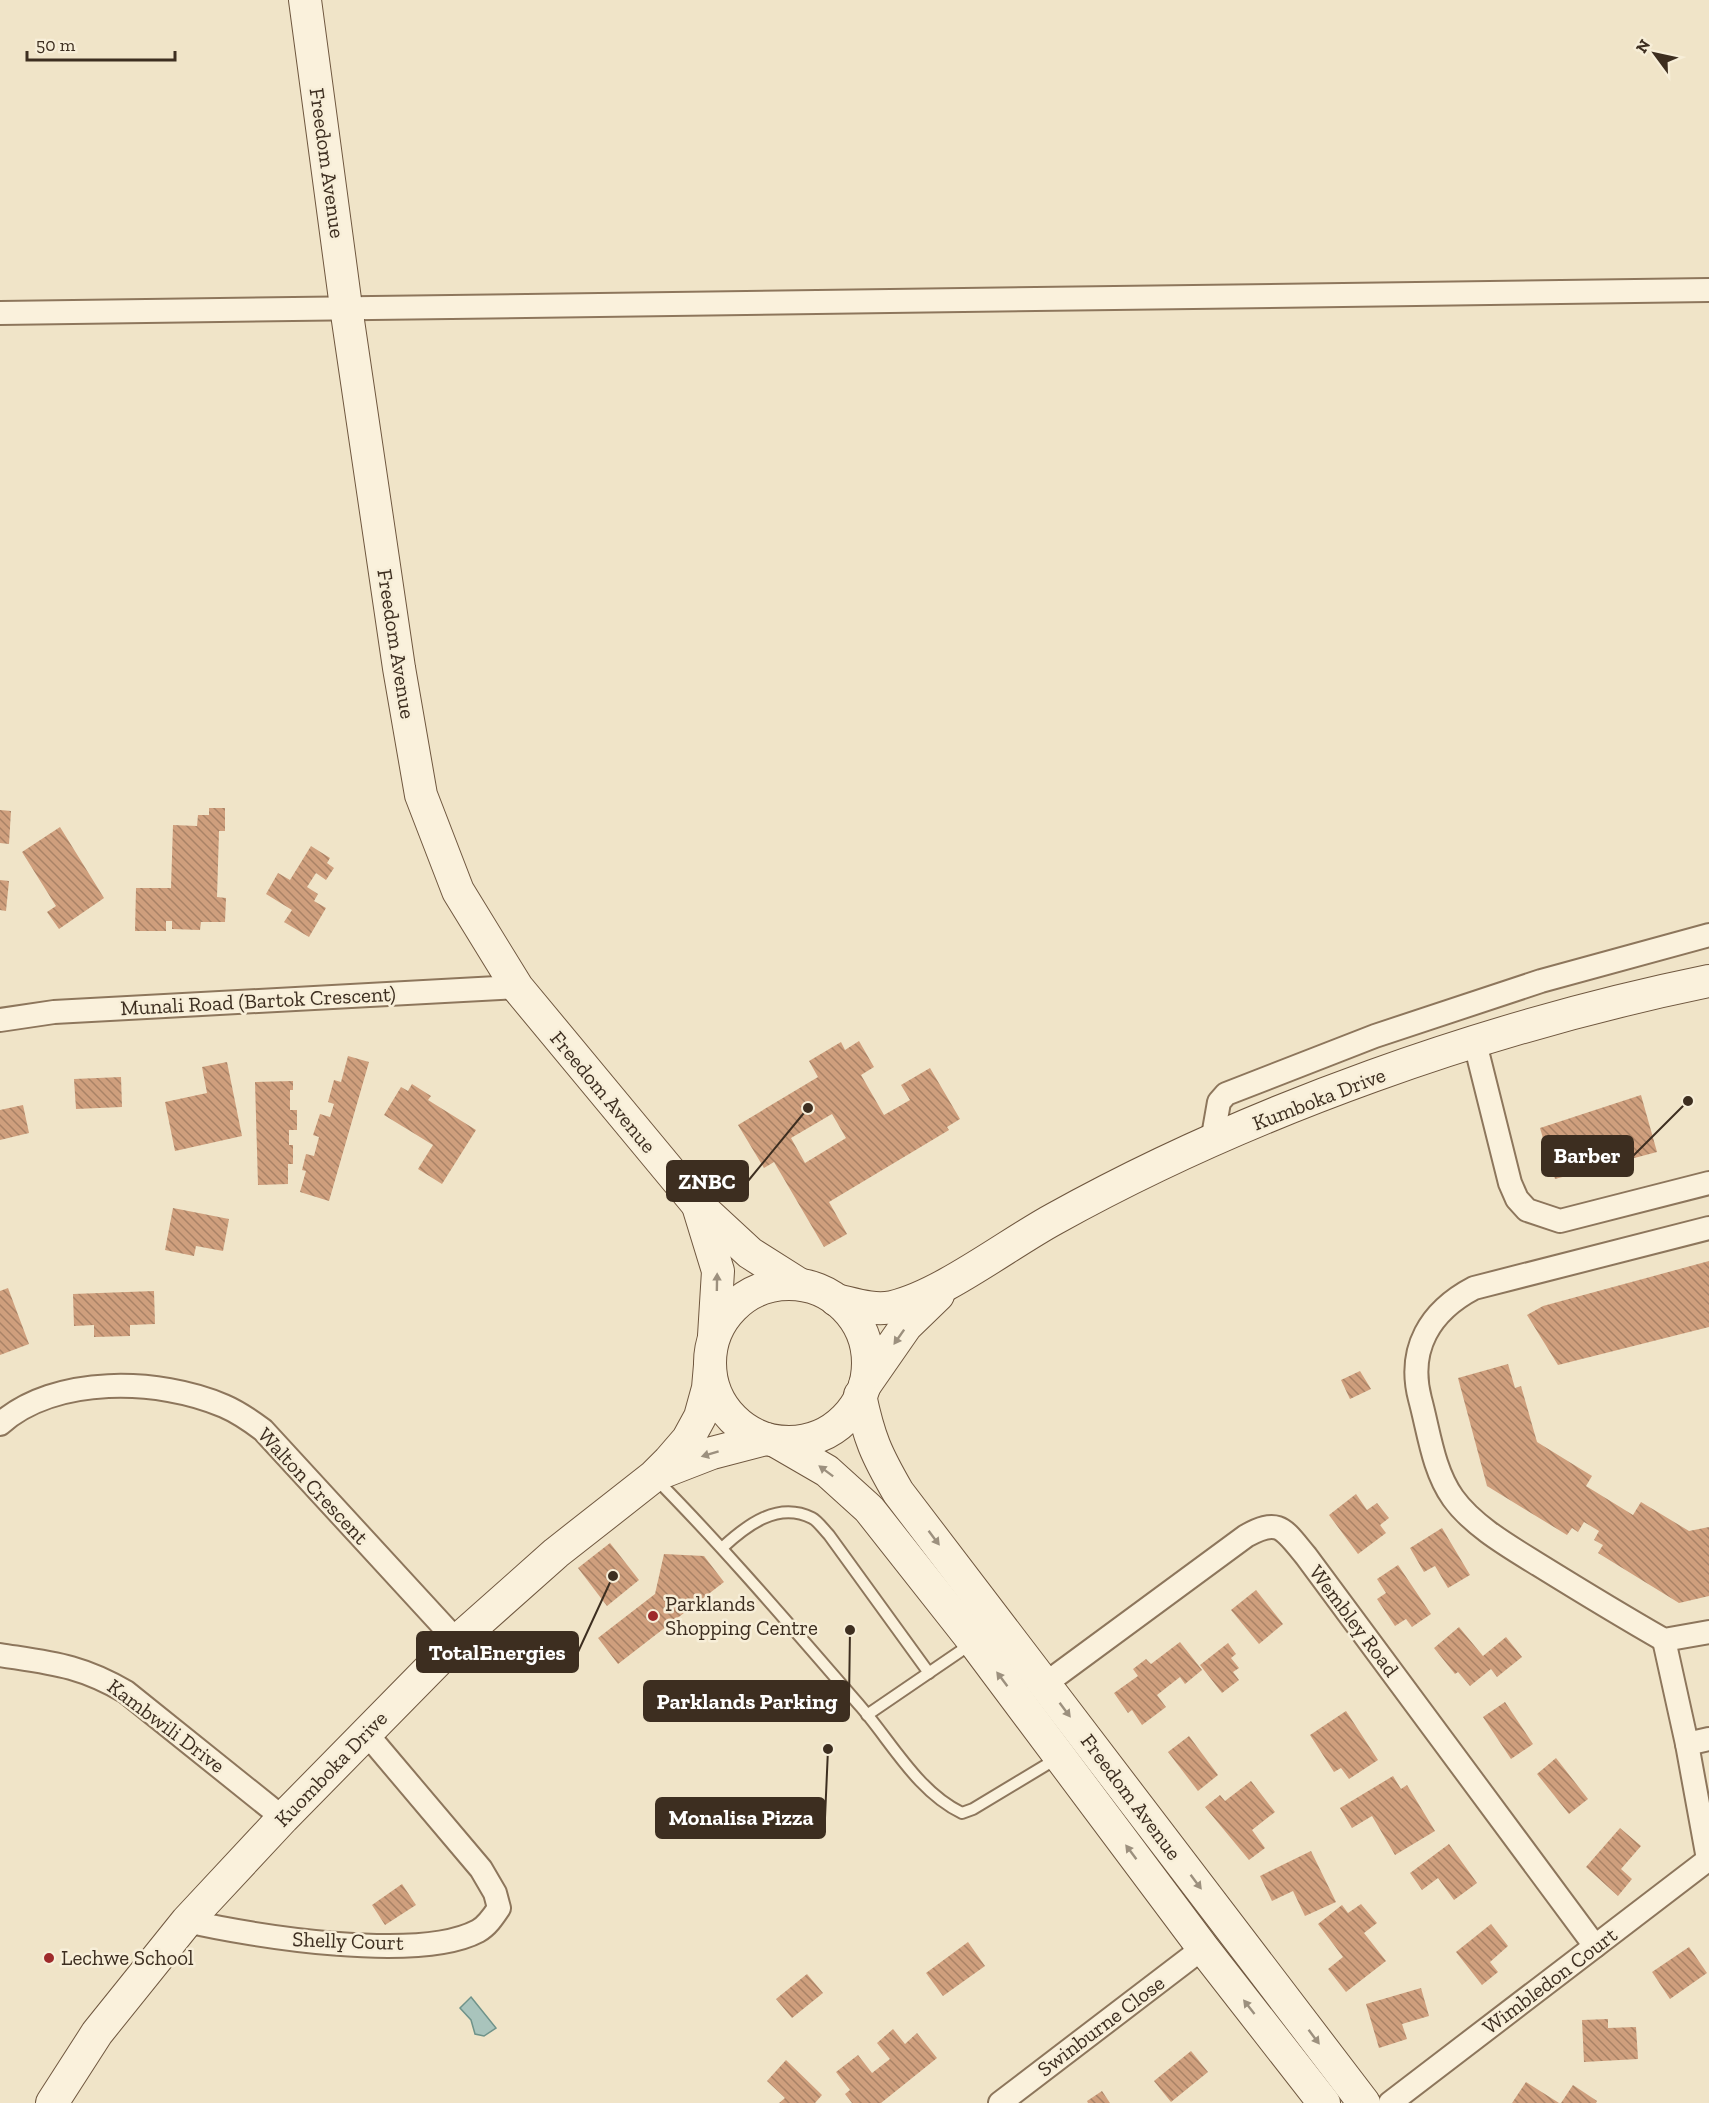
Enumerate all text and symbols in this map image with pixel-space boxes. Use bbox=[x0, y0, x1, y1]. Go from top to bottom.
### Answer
scale bar bbox=[27, 24, 176, 62]
north arrow bbox=[1625, 24, 1685, 84]
text: 50 m bbox=[36, 34, 76, 56]
text: N bbox=[1632, 36, 1654, 56]
street label: Freedom Avenue bbox=[305, 86, 350, 240]
street label: Freedom Avenue bbox=[372, 567, 421, 721]
street label: Munali Road (Bartok Crescent) bbox=[120, 981, 396, 1020]
street label: Freedom Avenue bbox=[545, 1026, 662, 1158]
street label: Kumboka Drive bbox=[1249, 1062, 1389, 1135]
callout: Barber bbox=[1542, 1136, 1633, 1176]
text: Barber bbox=[1554, 1142, 1621, 1169]
callout: ZNBC bbox=[667, 1161, 748, 1201]
text: ZNBC bbox=[678, 1168, 736, 1195]
one-way arrow bbox=[713, 1272, 722, 1291]
one-way arrow bbox=[893, 1328, 905, 1344]
street label: Walton Crescent bbox=[253, 1422, 374, 1549]
one-way arrow bbox=[701, 1450, 719, 1459]
one-way arrow bbox=[819, 1466, 834, 1478]
one-way arrow bbox=[927, 1531, 939, 1546]
street label: Wembley Road bbox=[1304, 1560, 1405, 1682]
place label: Parklands Shopping Centre bbox=[665, 1591, 818, 1640]
marker: Parklands Shopping Centre bbox=[646, 1609, 660, 1623]
callout: TotalEnergies bbox=[417, 1632, 578, 1672]
text: TotalEnergies bbox=[428, 1639, 566, 1666]
one-way arrow bbox=[996, 1671, 1008, 1687]
street label: Kambwili Drive bbox=[103, 1673, 230, 1778]
callout: Parklands Parking bbox=[644, 1681, 849, 1721]
text: Parklands Parking bbox=[656, 1688, 838, 1715]
one-way arrow bbox=[1058, 1702, 1071, 1718]
street label: Kuomboka Drive bbox=[269, 1705, 392, 1832]
street label: Freedom Avenue bbox=[1076, 1729, 1187, 1865]
callout: Monalisa Pizza bbox=[656, 1798, 825, 1838]
text: Monalisa Pizza bbox=[668, 1804, 814, 1831]
one-way arrow bbox=[1125, 1844, 1137, 1860]
one-way arrow bbox=[1189, 1874, 1202, 1890]
street label: Wimbledon Court bbox=[1478, 1922, 1622, 2039]
street label: Shelly Court bbox=[292, 1926, 404, 1955]
place label: Lechwe School bbox=[61, 1945, 194, 1970]
marker: Lechwe School bbox=[42, 1951, 56, 1965]
street label: Swinburne Close bbox=[1032, 1970, 1169, 2081]
one-way arrow bbox=[1243, 1999, 1255, 2015]
one-way arrow bbox=[1307, 2029, 1320, 2045]

